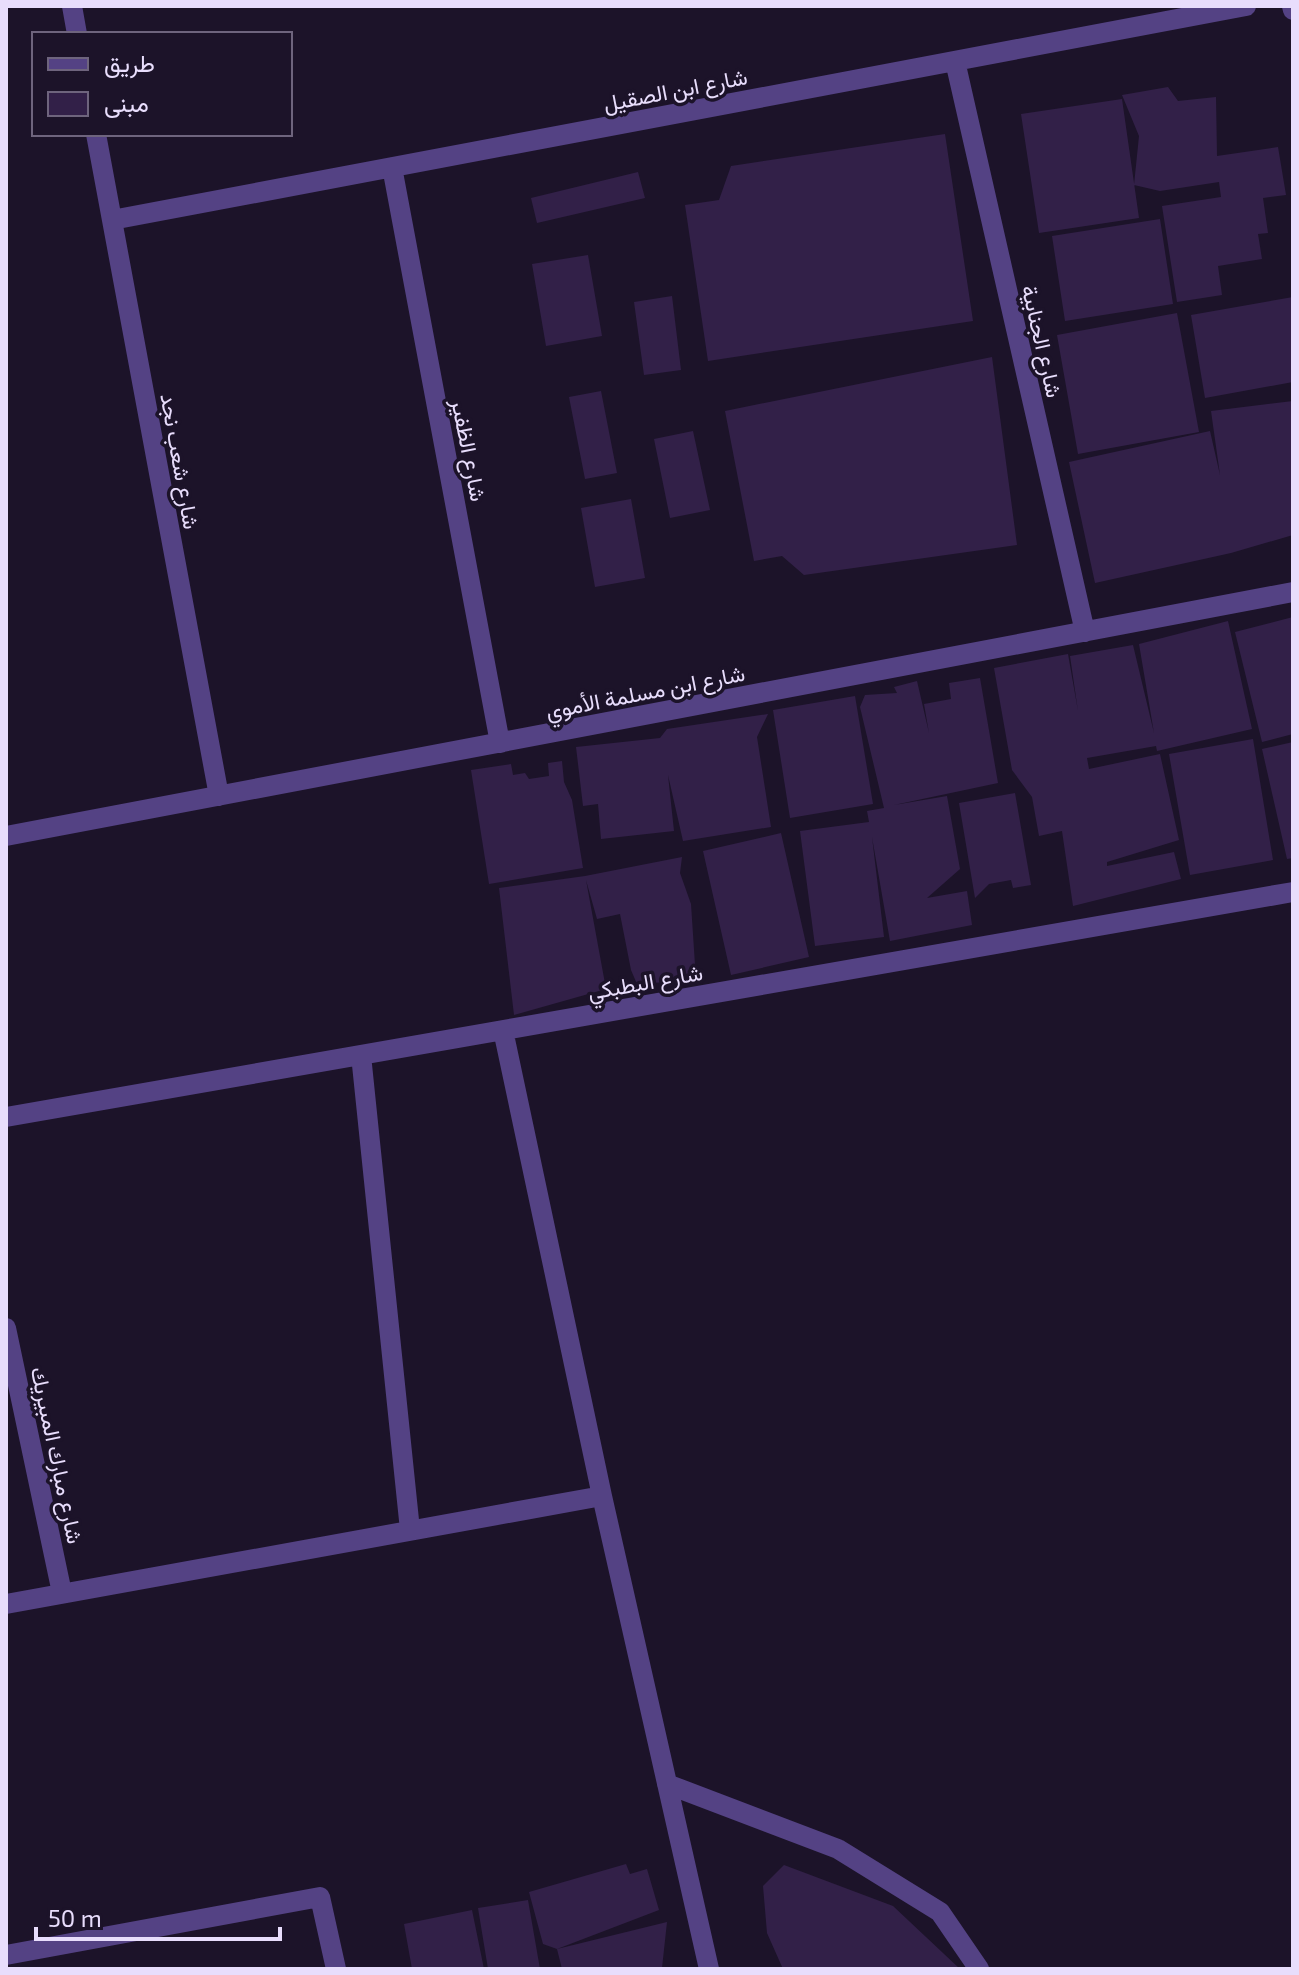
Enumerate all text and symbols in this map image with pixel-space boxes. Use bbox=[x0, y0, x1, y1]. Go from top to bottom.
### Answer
legend bbox=[32, 32, 292, 136]
text: طريق bbox=[104, 48, 155, 79]
street label: شارع ابن الصقيل bbox=[601, 62, 750, 119]
text: مبنى bbox=[104, 88, 149, 118]
street label: شارع الجنابية bbox=[1015, 282, 1069, 400]
street label: شارع شعب نجد bbox=[153, 391, 206, 531]
street label: شارع الظفير bbox=[444, 396, 493, 504]
street label: شارع ابن مسلمة الأموي bbox=[543, 659, 748, 730]
street label: شارع البطبكي bbox=[586, 958, 706, 1011]
street label: شارع مبارك المبيريك bbox=[24, 1364, 89, 1547]
scale bar bbox=[36, 1891, 280, 1941]
text: 50 m bbox=[48, 1903, 102, 1932]

